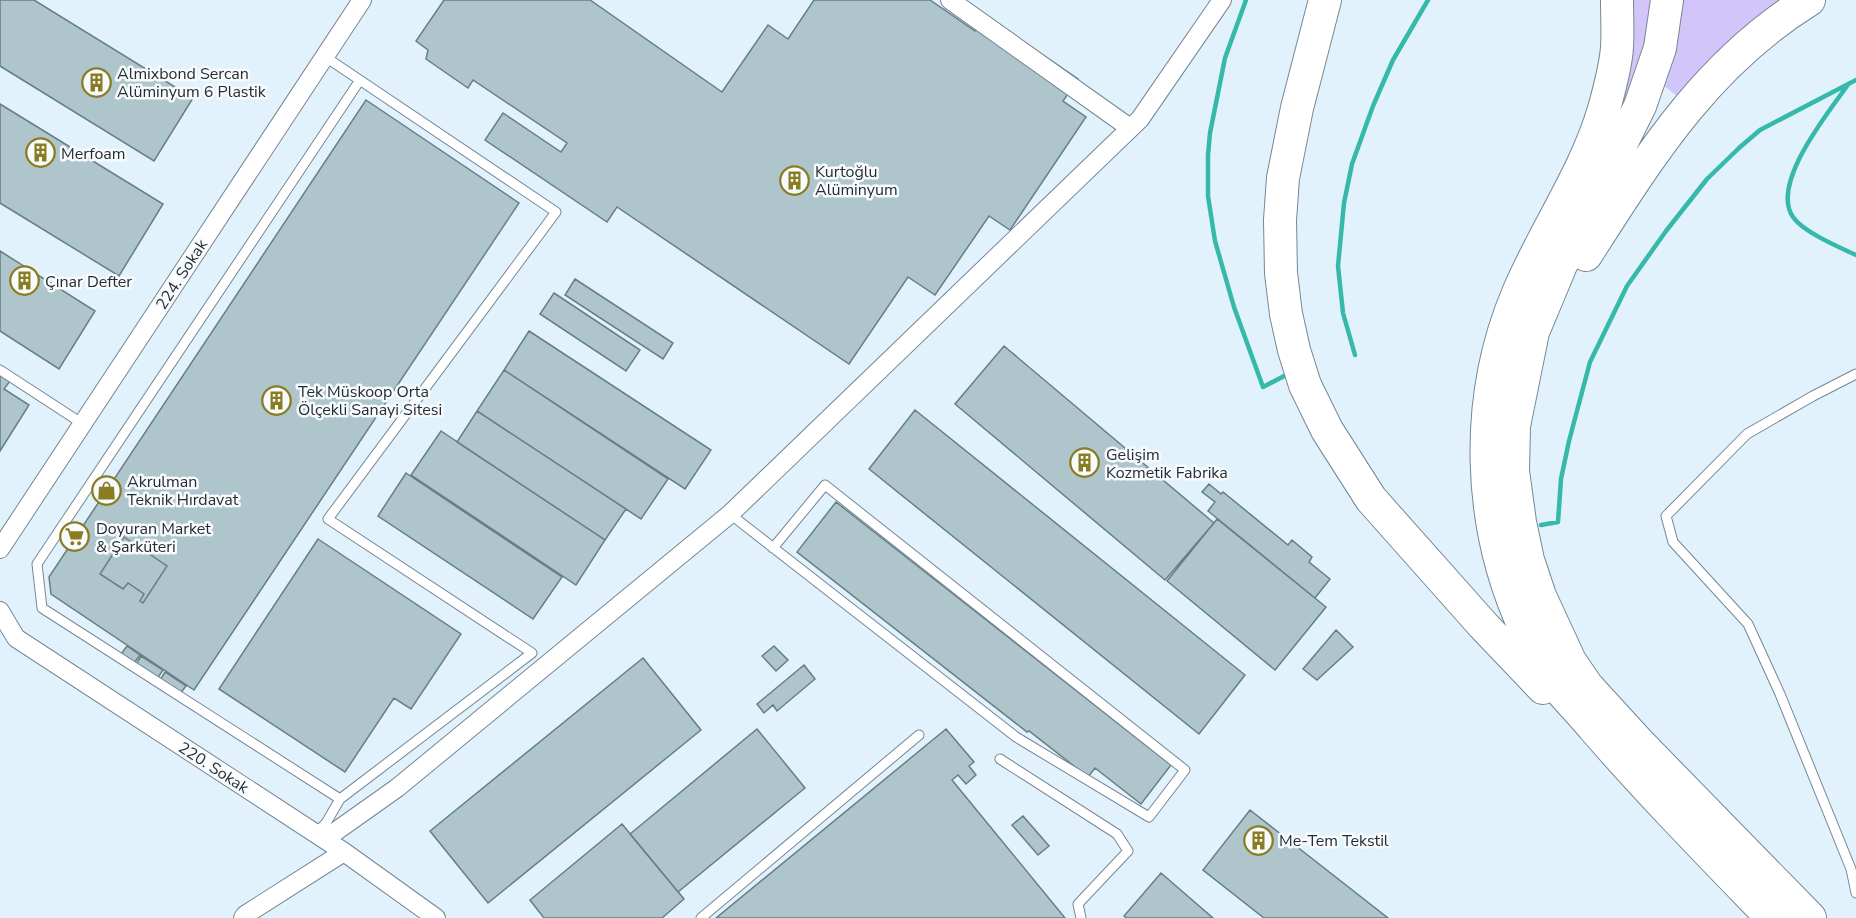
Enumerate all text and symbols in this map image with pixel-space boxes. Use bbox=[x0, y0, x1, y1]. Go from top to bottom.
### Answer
place label: Almixbond Sercan Alüminyum 6 Plastik bbox=[117, 63, 267, 103]
building icon: Almixbond Sercan Alüminyum 6 Plastik bbox=[80, 66, 112, 98]
building icon: Merfoam bbox=[24, 137, 56, 169]
place label: Merfoam bbox=[61, 143, 126, 165]
place label: Kurtoğlu Alüminyum bbox=[815, 161, 898, 201]
building icon: Kurtoğlu Alüminyum bbox=[778, 164, 810, 196]
street label: 224. Sokak bbox=[151, 234, 213, 314]
building icon: Çınar Defter bbox=[8, 265, 40, 297]
place label: Çınar Defter bbox=[45, 271, 132, 293]
place label: Tek Müskoop Orta Ölçekli Sanayi Sitesi bbox=[298, 381, 442, 421]
building icon: Tek Müskoop Orta Ölçekli Sanayi Sitesi bbox=[261, 384, 293, 416]
place label: Gelişim Kozmetik Fabrika bbox=[1106, 444, 1228, 484]
building icon: Gelişim Kozmetik Fabrika bbox=[1069, 447, 1101, 479]
place label: Akrulman Teknik Hırdavat bbox=[127, 471, 239, 511]
shop icon: Akrulman Teknik Hırdavat bbox=[90, 474, 122, 506]
place label: Doyuran Market & Şarküteri bbox=[96, 518, 211, 558]
supermarket icon: Doyuran Market & Şarküteri bbox=[59, 521, 91, 553]
street label: 220. Sokak bbox=[174, 737, 254, 799]
building icon: Me-Tem Tekstil bbox=[1242, 824, 1274, 856]
place label: Me-Tem Tekstil bbox=[1279, 830, 1389, 852]

